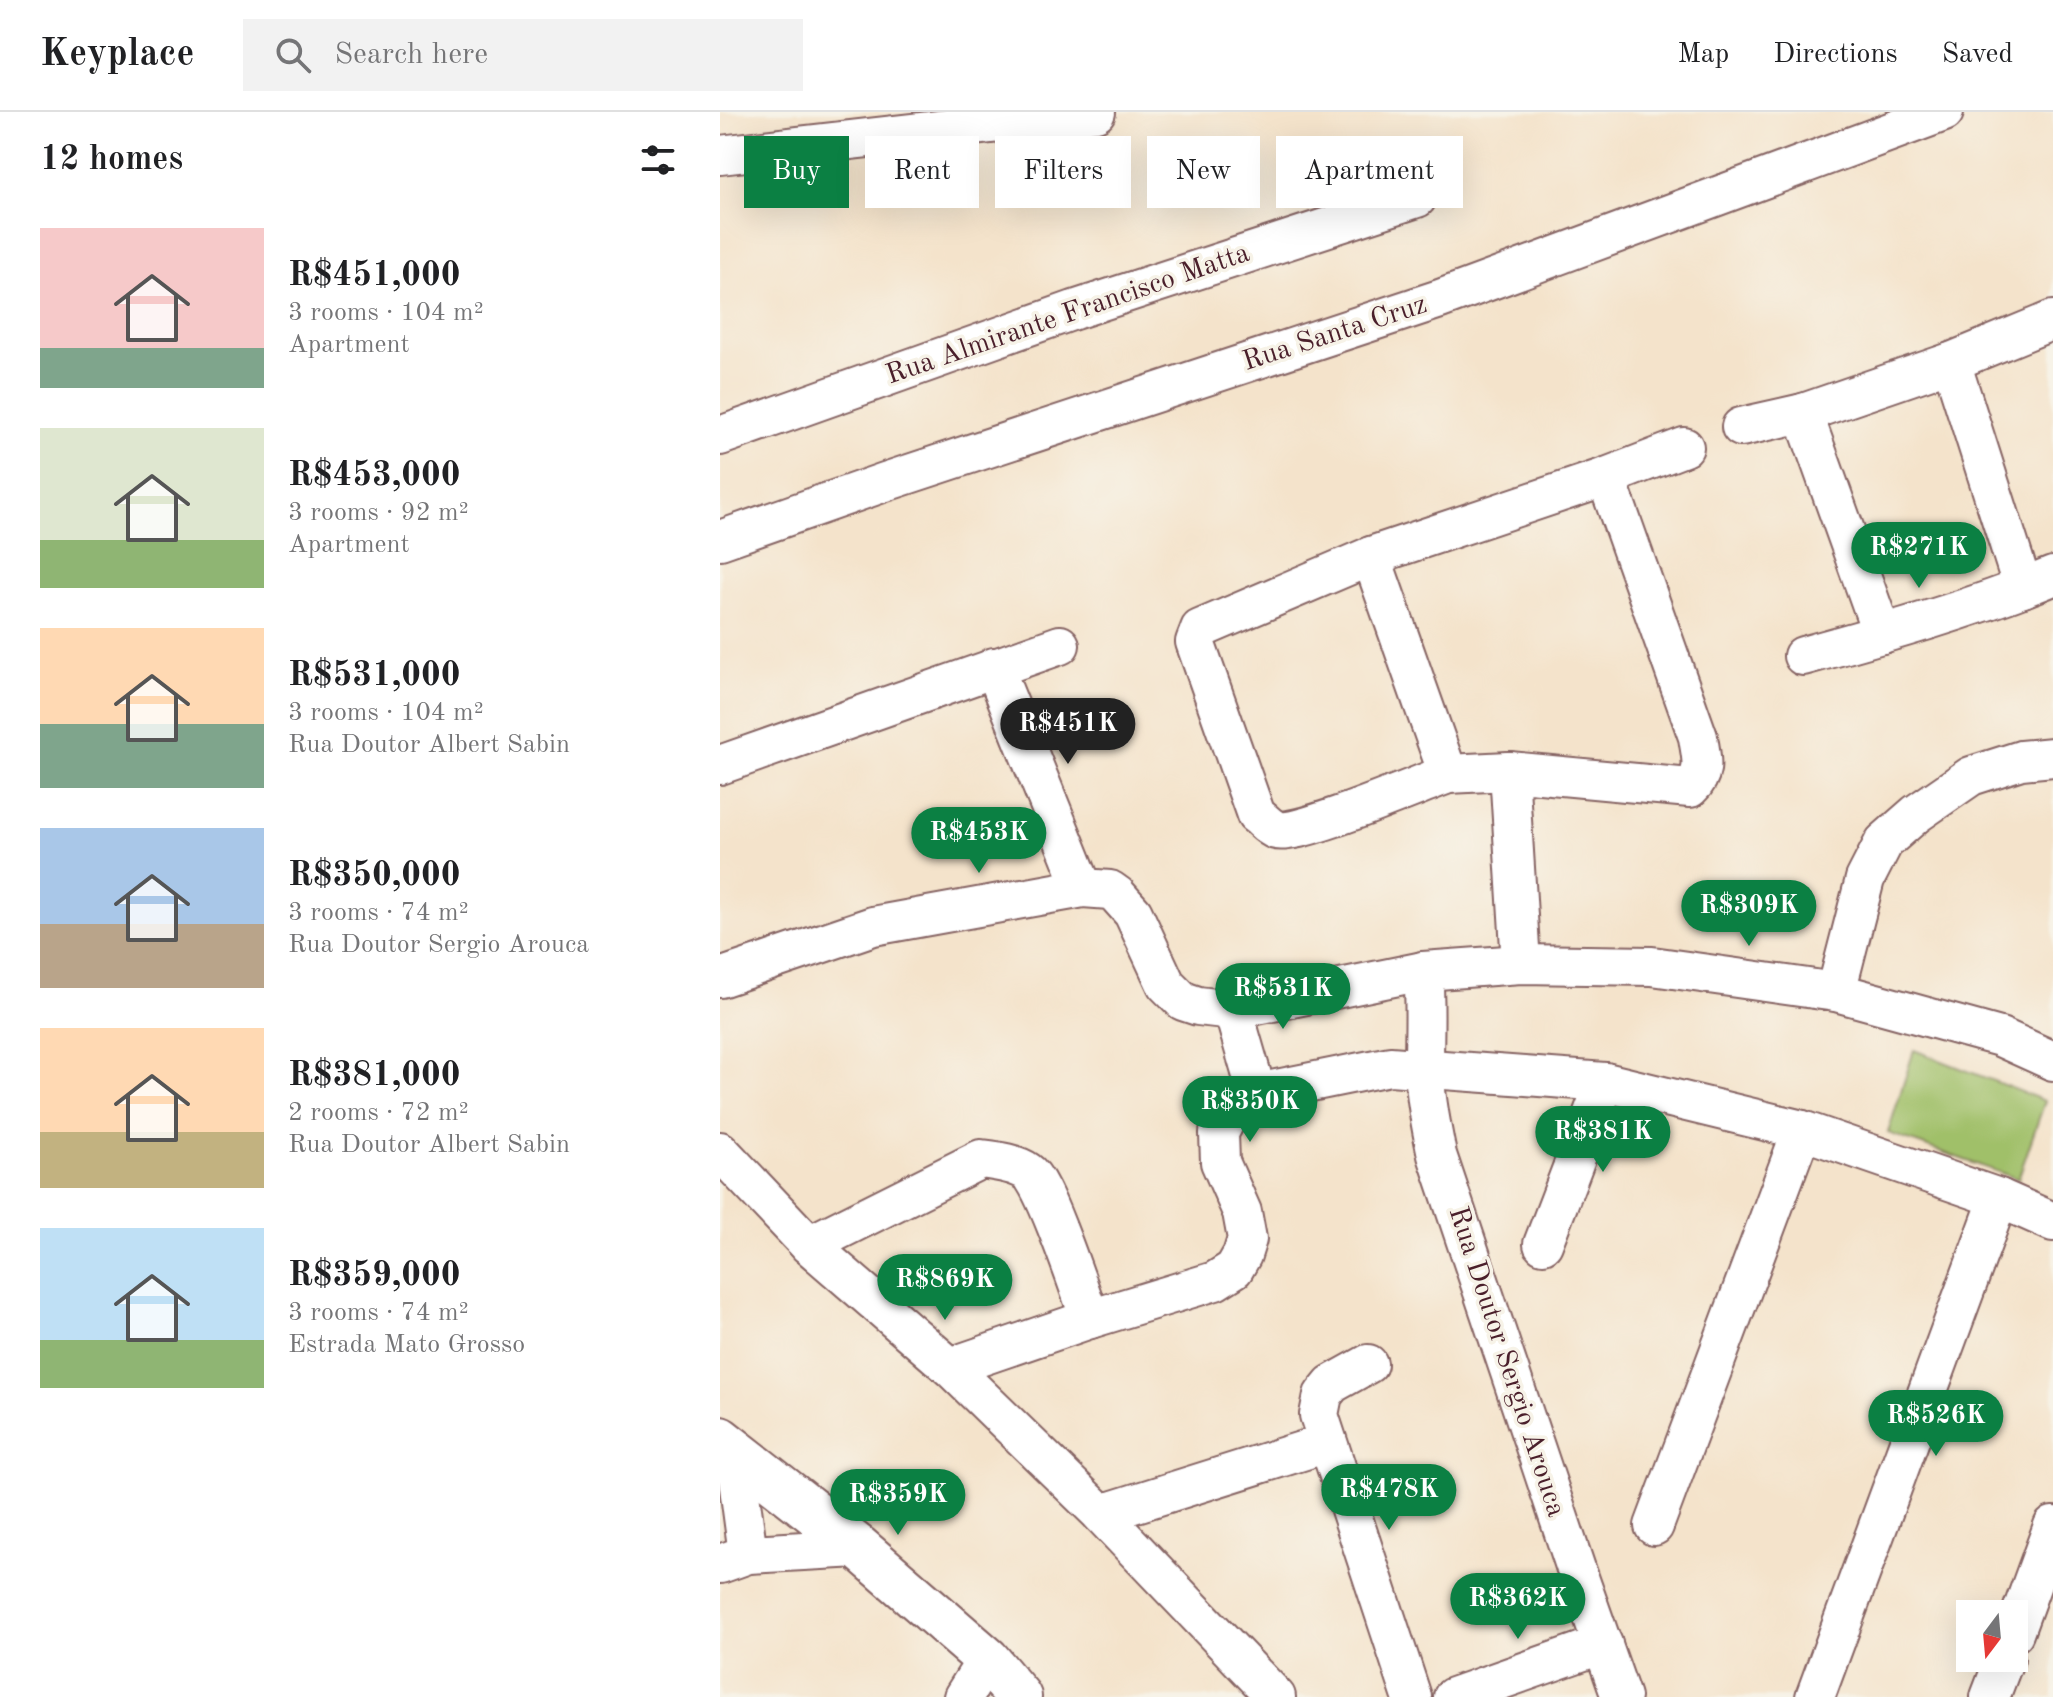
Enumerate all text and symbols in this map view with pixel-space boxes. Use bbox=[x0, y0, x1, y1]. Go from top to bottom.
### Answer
search box bbox=[243, 19, 803, 91]
icon: search bbox=[271, 33, 315, 77]
text: Keyplace bbox=[40, 36, 195, 74]
text: Search here bbox=[335, 40, 488, 70]
text: Map bbox=[1677, 41, 1729, 69]
text: Directions bbox=[1773, 41, 1898, 69]
text: Saved bbox=[1942, 41, 2013, 69]
chip: Buy bbox=[744, 136, 849, 208]
chip: Rent bbox=[865, 136, 979, 208]
chip: Filters bbox=[995, 136, 1131, 208]
chip: New bbox=[1147, 136, 1260, 208]
chip: Apartment bbox=[1276, 136, 1463, 208]
icon: filters bbox=[636, 138, 680, 182]
text: 12 homes bbox=[40, 143, 183, 177]
street label: Rua Almirante Francisco Matta bbox=[883, 239, 1253, 390]
text: R$451,000 bbox=[288, 259, 460, 293]
icon: home bbox=[104, 260, 200, 356]
street label: Rua Santa Cruz bbox=[1239, 291, 1431, 377]
text: 3 rooms · 104 m² bbox=[288, 300, 484, 326]
text: Apartment bbox=[288, 332, 410, 358]
text: R$453,000 bbox=[288, 459, 460, 493]
icon: home bbox=[104, 460, 200, 556]
text: 3 rooms · 92 m² bbox=[288, 500, 469, 526]
pin: R$271K bbox=[1854, 522, 1984, 590]
text: Apartment bbox=[288, 532, 410, 558]
text: R$271K bbox=[1869, 535, 1969, 561]
text: R$531,000 bbox=[288, 659, 460, 693]
icon: home bbox=[104, 660, 200, 756]
pin: R$451K bbox=[1003, 698, 1133, 766]
text: 3 rooms · 104 m² bbox=[288, 700, 484, 726]
text: R$451K bbox=[1018, 711, 1118, 737]
text: Rua Doutor Albert Sabin bbox=[288, 732, 570, 758]
pin: R$453K bbox=[914, 807, 1044, 875]
text: R$453K bbox=[929, 820, 1029, 846]
text: R$350,000 bbox=[288, 859, 460, 893]
icon: home bbox=[104, 860, 200, 956]
pin: R$309K bbox=[1684, 880, 1814, 948]
text: R$309K bbox=[1699, 893, 1799, 919]
text: 3 rooms · 74 m² bbox=[288, 900, 469, 926]
text: Rua Doutor Sergio Arouca bbox=[288, 932, 589, 958]
pin: R$531K bbox=[1218, 963, 1348, 1031]
text: R$531K bbox=[1233, 976, 1333, 1002]
text: R$381,000 bbox=[288, 1059, 460, 1093]
icon: home bbox=[104, 1060, 200, 1156]
pin: R$350K bbox=[1185, 1076, 1315, 1144]
text: R$350K bbox=[1200, 1089, 1300, 1115]
text: 2 rooms · 72 m² bbox=[288, 1100, 469, 1126]
pin: R$381K bbox=[1538, 1106, 1668, 1174]
text: R$381K bbox=[1553, 1119, 1653, 1145]
text: Rua Doutor Albert Sabin bbox=[288, 1132, 570, 1158]
street label: Rua Doutor Sergio Arouca bbox=[1443, 1203, 1569, 1521]
pin: R$869K bbox=[880, 1254, 1010, 1322]
text: R$359,000 bbox=[288, 1259, 460, 1293]
icon: home bbox=[104, 1260, 200, 1356]
text: R$869K bbox=[895, 1267, 995, 1293]
text: 3 rooms · 74 m² bbox=[288, 1300, 469, 1326]
text: Estrada Mato Grosso bbox=[288, 1332, 525, 1358]
pin: R$526K bbox=[1871, 1390, 2001, 1458]
text: R$526K bbox=[1886, 1403, 1986, 1429]
pin: R$478K bbox=[1324, 1464, 1454, 1532]
pin: R$359K bbox=[833, 1469, 963, 1537]
text: R$478K bbox=[1339, 1477, 1439, 1503]
text: R$359K bbox=[848, 1482, 948, 1508]
pin: R$362K bbox=[1453, 1573, 1583, 1641]
text: R$362K bbox=[1468, 1586, 1568, 1612]
north arrow bbox=[1956, 1600, 2028, 1672]
map controls bbox=[1956, 1600, 2028, 1672]

